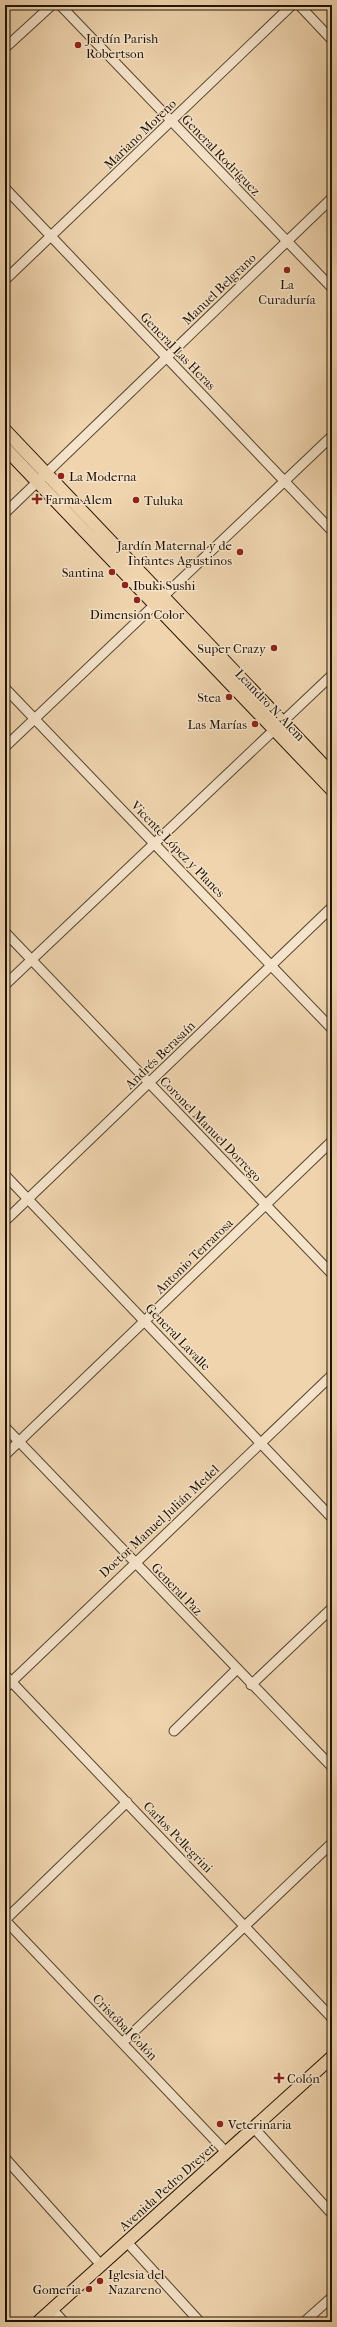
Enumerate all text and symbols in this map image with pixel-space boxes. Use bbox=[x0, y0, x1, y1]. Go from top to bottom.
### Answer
place label: Jardín Parish Robertson bbox=[85, 31, 159, 61]
marker: Jardín Parish Robertson bbox=[73, 40, 83, 50]
street label: Mariano Moreno bbox=[101, 96, 179, 172]
street label: General Rodríguez bbox=[179, 112, 264, 199]
street label: Manuel Belgrano bbox=[179, 250, 259, 328]
marker: La Curaduría bbox=[282, 265, 292, 275]
place label: La Curaduría bbox=[258, 277, 317, 307]
street label: General Las Heras bbox=[137, 309, 219, 393]
place label: La Moderna bbox=[69, 469, 138, 484]
marker: La Moderna bbox=[56, 471, 66, 481]
place label: Farma Alem bbox=[45, 492, 112, 507]
place label: Tuluka bbox=[144, 493, 184, 508]
marker: Farma Alem bbox=[32, 494, 42, 504]
marker: Tuluka bbox=[131, 495, 141, 505]
place label: Jardín Maternal y de Infantes Agustinos bbox=[116, 538, 233, 568]
marker: Jardín Maternal y de Infantes Agustinos bbox=[235, 547, 245, 557]
place label: Santina bbox=[62, 565, 105, 580]
marker: Santina bbox=[107, 567, 117, 577]
place label: Ibuki Sushi bbox=[133, 578, 196, 593]
marker: Ibuki Sushi bbox=[120, 580, 130, 590]
marker: Dimension Color bbox=[132, 595, 142, 605]
place label: Dimension Color bbox=[90, 607, 185, 622]
place label: Super Crazy bbox=[197, 641, 267, 656]
marker: Super Crazy bbox=[269, 643, 279, 653]
street label: Leandro N. Alem bbox=[232, 666, 308, 744]
place label: Stea bbox=[197, 690, 222, 705]
marker: Stea bbox=[224, 692, 234, 702]
place label: Las Marías bbox=[187, 717, 247, 732]
marker: Las Marías bbox=[250, 719, 260, 729]
street label: Vicente López y Planes bbox=[127, 797, 228, 900]
street label: Andrés Berasaín bbox=[121, 1018, 198, 1093]
street label: Coronel Manuel Dorrego bbox=[157, 1073, 265, 1185]
street label: Antonio Terrarosa bbox=[151, 1215, 237, 1297]
street label: General Lavalle bbox=[142, 1300, 214, 1374]
street label: Doctor Manuel Julián Medel bbox=[96, 1461, 222, 1580]
street label: General Paz bbox=[148, 1560, 206, 1618]
street label: Carlos Pellegrini bbox=[140, 1798, 216, 1876]
street label: Cristóbal Colón bbox=[90, 1991, 161, 2063]
place label: Colón bbox=[287, 2071, 320, 2086]
marker: Colón bbox=[274, 2073, 284, 2083]
place label: Veterinaria bbox=[227, 2117, 293, 2132]
marker: Veterinaria bbox=[215, 2119, 225, 2129]
street label: Avenida Pedro Dreyer bbox=[115, 2140, 218, 2235]
place label: Iglesia del Nazareno bbox=[108, 2267, 165, 2297]
marker: Iglesia del Nazareno bbox=[95, 2276, 105, 2286]
place label: Gomeria bbox=[33, 2282, 82, 2297]
marker: Gomeria bbox=[84, 2284, 94, 2294]

